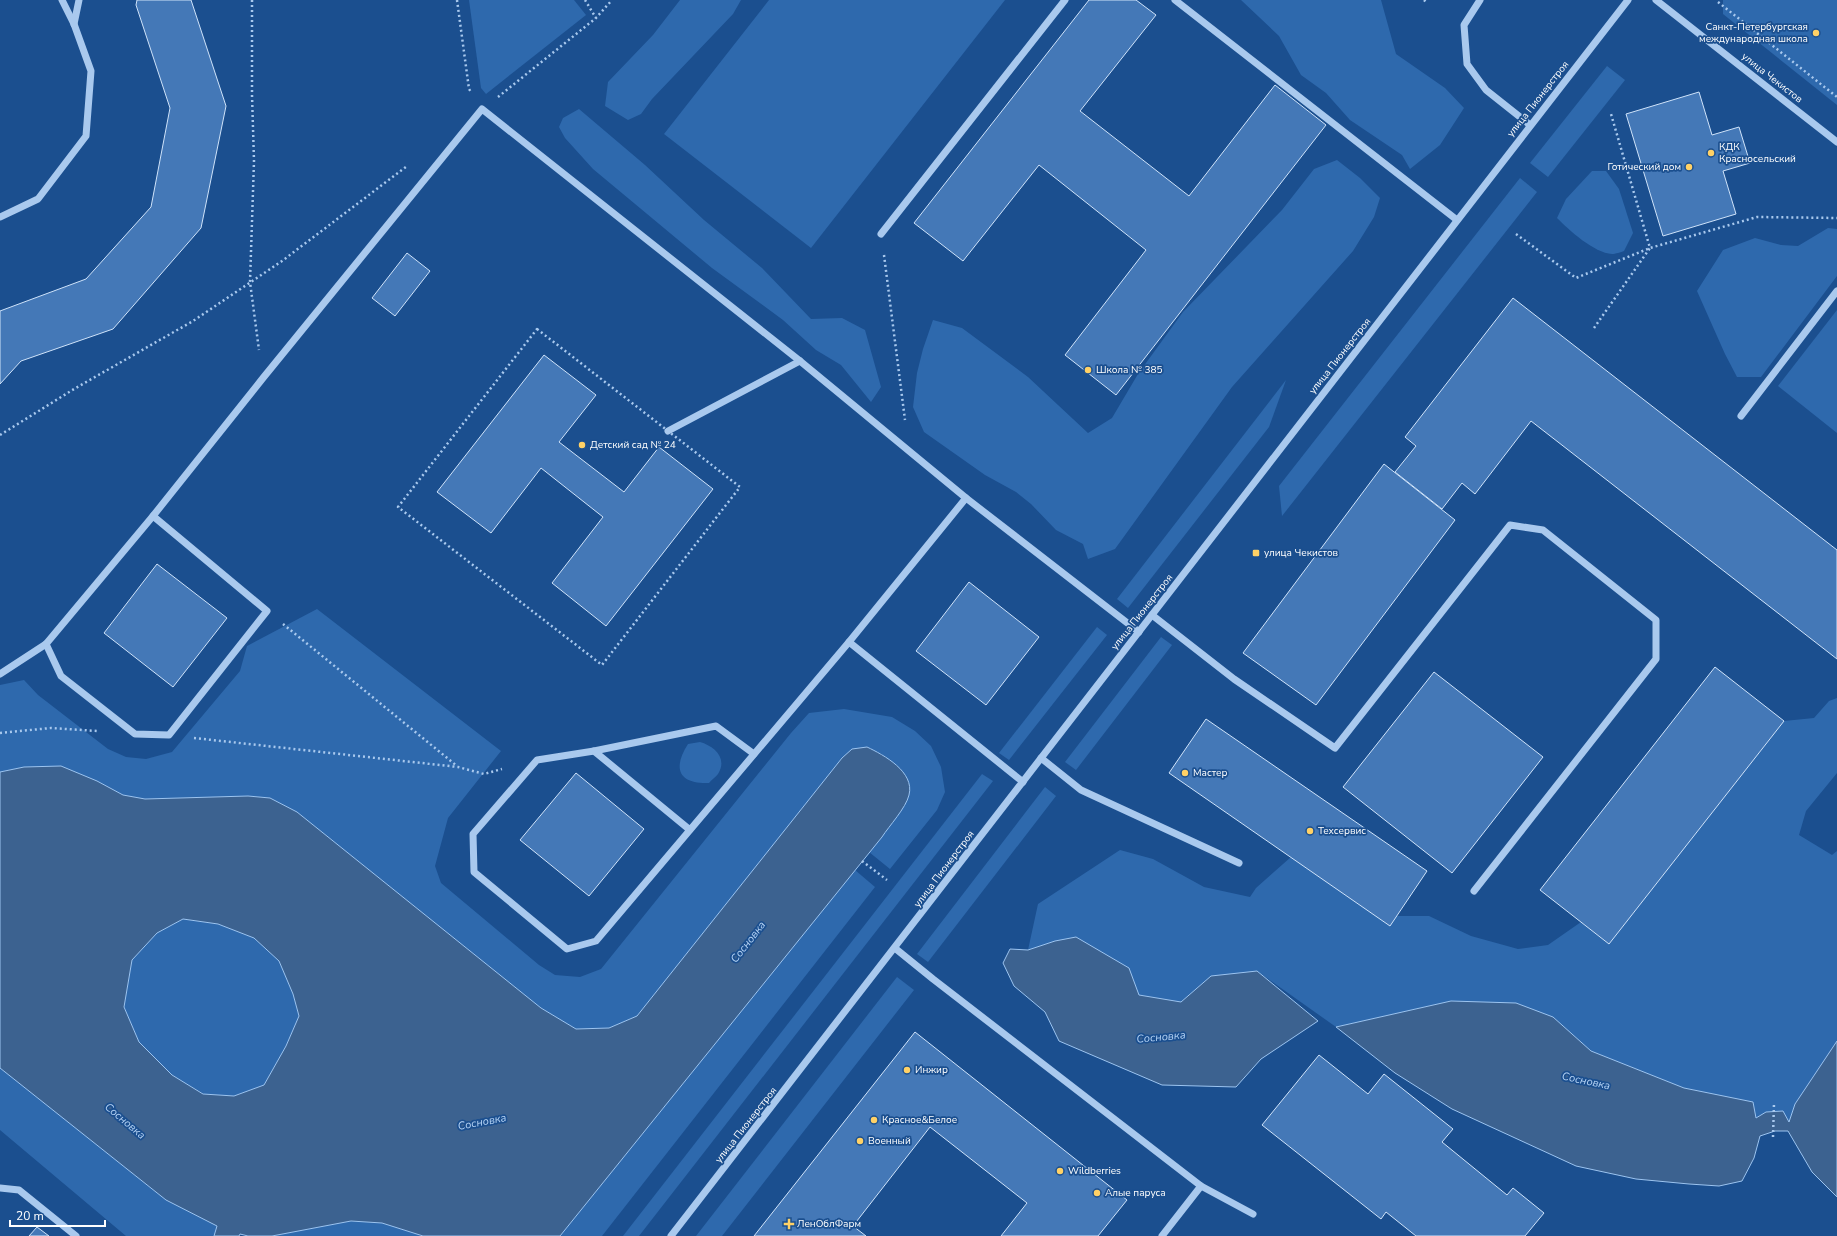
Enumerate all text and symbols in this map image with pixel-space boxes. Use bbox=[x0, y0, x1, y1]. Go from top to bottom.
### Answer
place label: Санкт-Петербургская международная школа bbox=[1699, 20, 1808, 46]
marker: Санкт-Петербургская международная школа bbox=[1811, 28, 1821, 38]
street label: улица Чекистов bbox=[1739, 50, 1806, 107]
street label: улица Пионерстроя bbox=[1504, 58, 1572, 140]
place label: КДК Красносельский bbox=[1719, 140, 1796, 166]
marker: КДК Красносельский bbox=[1706, 148, 1716, 158]
place label: Готический дом bbox=[1607, 160, 1681, 174]
marker: Готический дом bbox=[1684, 162, 1694, 172]
street label: улица Пионерстроя bbox=[1306, 315, 1374, 397]
place label: Школа № 385 bbox=[1096, 363, 1162, 377]
marker: Школа № 385 bbox=[1083, 365, 1093, 375]
place label: Детский сад № 24 bbox=[590, 438, 676, 452]
marker: Детский сад № 24 bbox=[577, 440, 587, 450]
place label: улица Чекистов bbox=[1264, 546, 1339, 560]
marker: улица Чекистов bbox=[1251, 548, 1261, 558]
street label: улица Пионерстроя bbox=[1108, 571, 1176, 653]
place label: Мастер bbox=[1193, 766, 1228, 780]
marker: Мастер bbox=[1180, 768, 1190, 778]
place label: Техсервис bbox=[1318, 824, 1366, 838]
marker: Техсервис bbox=[1305, 826, 1315, 836]
street label: улица Пионерстроя bbox=[910, 828, 978, 910]
water label: Сосновка bbox=[727, 918, 769, 966]
water label: Сосновка bbox=[1136, 1027, 1186, 1047]
place label: Инжир bbox=[915, 1063, 948, 1077]
marker: Инжир bbox=[902, 1065, 912, 1075]
water label: Сосновка bbox=[1560, 1069, 1612, 1093]
street label: улица Пионерстроя bbox=[712, 1084, 780, 1166]
water label: Сосновка bbox=[101, 1099, 149, 1143]
water label: Сосновка bbox=[456, 1110, 508, 1134]
place label: Красное&Белое bbox=[882, 1113, 957, 1127]
marker: Красное&Белое bbox=[869, 1115, 879, 1125]
place label: Военный bbox=[868, 1134, 911, 1148]
marker: Военный bbox=[855, 1136, 865, 1146]
place label: Wildberries bbox=[1068, 1164, 1121, 1178]
marker: Wildberries bbox=[1055, 1166, 1065, 1176]
place label: Алые паруса bbox=[1105, 1186, 1166, 1200]
marker: Алые паруса bbox=[1092, 1188, 1102, 1198]
scale bar bbox=[10, 1202, 105, 1228]
text: 20 m bbox=[16, 1208, 44, 1224]
place label: ЛенОблФарм bbox=[797, 1217, 861, 1231]
marker: ЛенОблФарм bbox=[784, 1219, 794, 1229]

